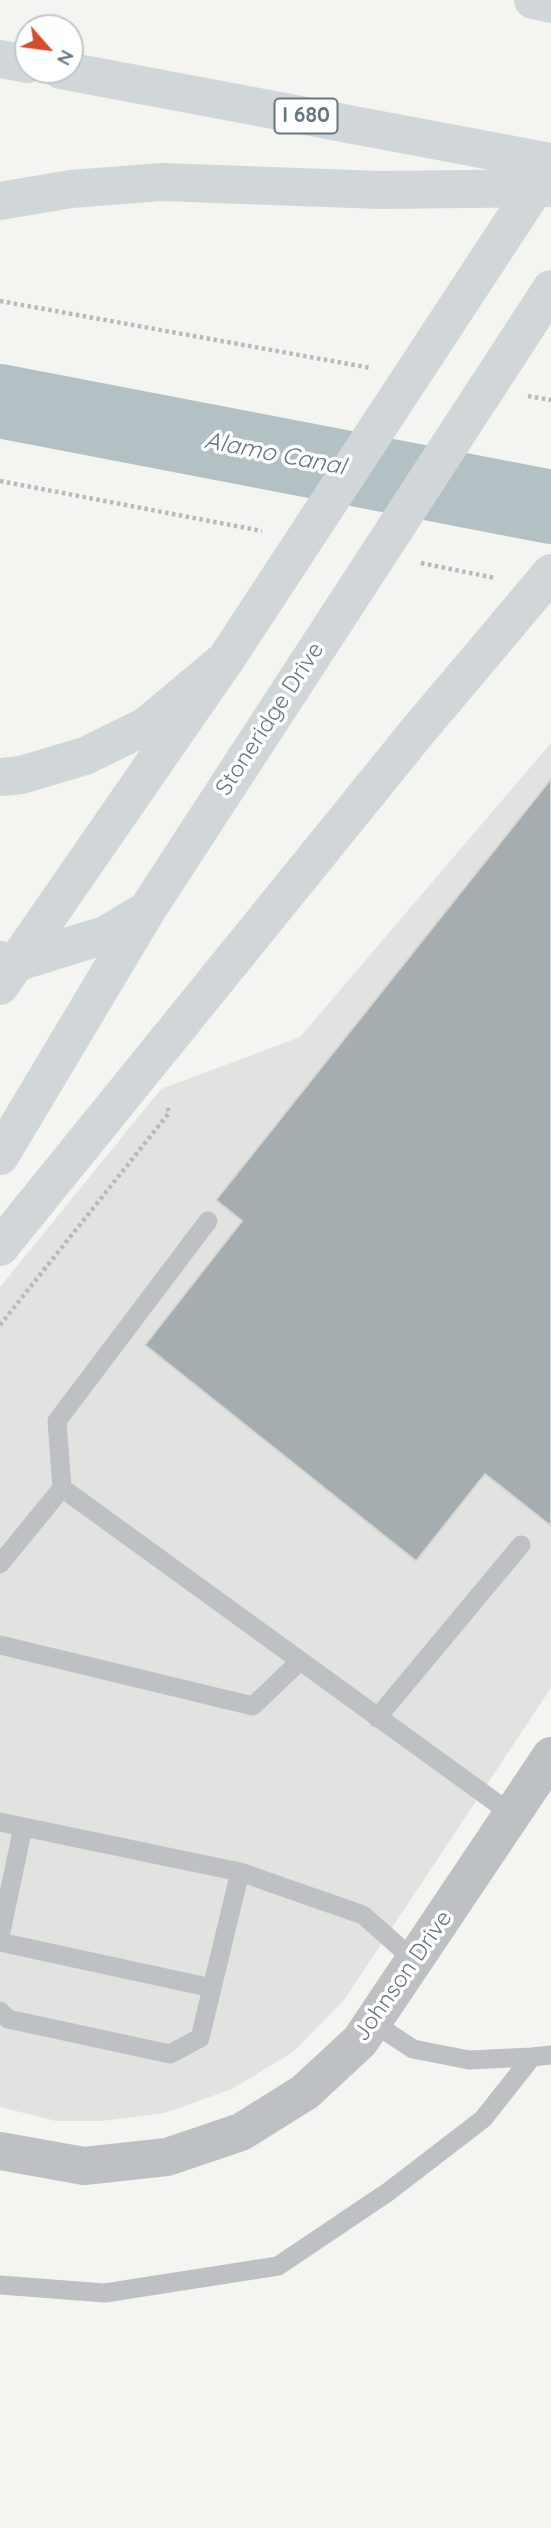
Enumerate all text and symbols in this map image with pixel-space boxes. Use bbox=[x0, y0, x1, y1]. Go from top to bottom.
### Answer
north arrow bbox=[14, 14, 84, 84]
text: N bbox=[52, 46, 80, 70]
road number: I 680 bbox=[274, 99, 338, 134]
water label: Alamo Canal bbox=[202, 426, 348, 482]
street label: Stoneridge Drive bbox=[210, 637, 330, 801]
street label: Johnson Drive bbox=[348, 1905, 458, 2047]

